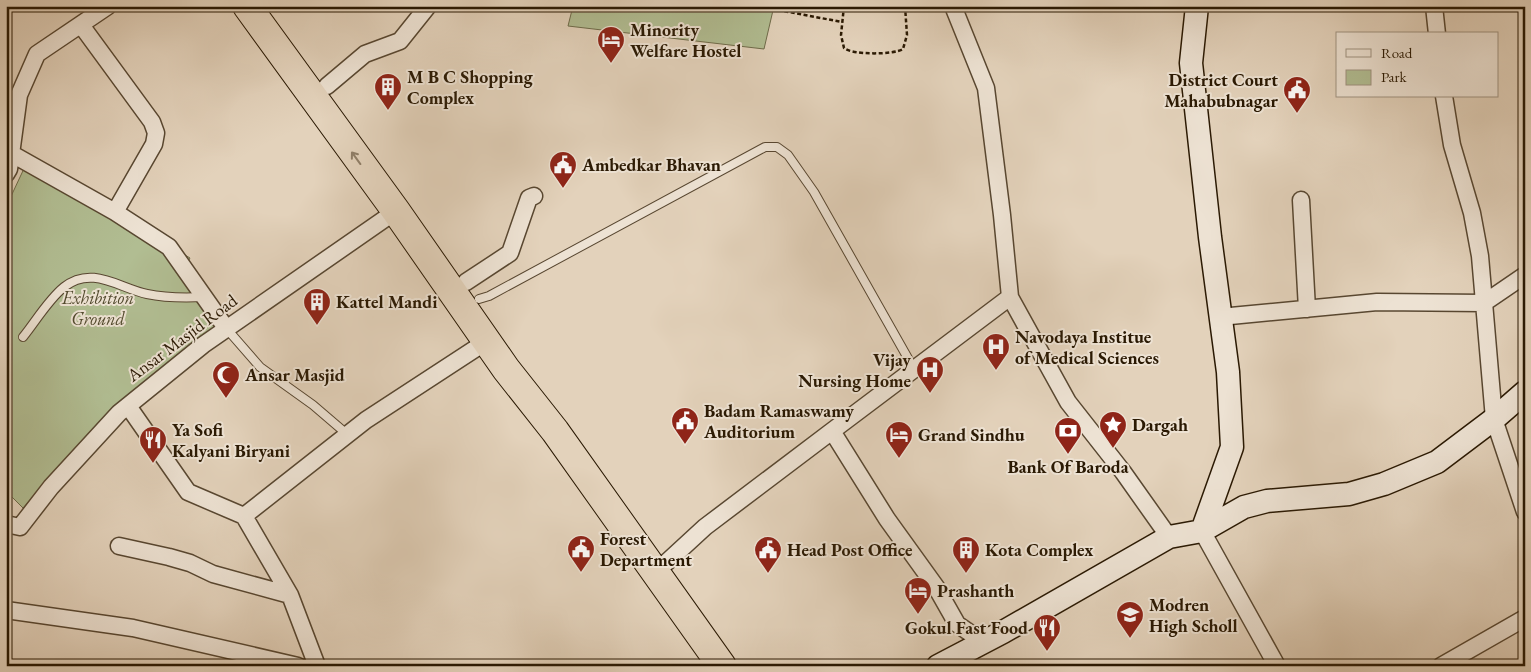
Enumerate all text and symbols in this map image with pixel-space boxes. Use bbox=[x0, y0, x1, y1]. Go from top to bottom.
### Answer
place label: Minority Welfare Hostel bbox=[630, 18, 741, 62]
hotel icon: Minority Welfare Hostel bbox=[596, 25, 626, 64]
legend bbox=[1336, 32, 1498, 98]
text: Road bbox=[1381, 43, 1413, 62]
place label: M B C Shopping Complex bbox=[407, 65, 534, 109]
text: Park bbox=[1381, 67, 1408, 86]
place label: District Court Mahabubnagar bbox=[1164, 68, 1279, 112]
building icon: M B C Shopping Complex bbox=[373, 72, 403, 111]
public building icon: District Court Mahabubnagar bbox=[1282, 75, 1312, 114]
public building icon: Ambedkar Bhavan bbox=[548, 150, 578, 189]
one-way arrow bbox=[351, 151, 361, 165]
place label: Ambedkar Bhavan bbox=[581, 153, 721, 176]
park label: Exhibition Ground bbox=[61, 286, 134, 330]
building icon: Kattel Mandi bbox=[302, 287, 332, 326]
street label: Ansar Masjid Road bbox=[121, 288, 242, 387]
place label: Kattel Mandi bbox=[336, 290, 438, 313]
place label: Navodaya Institue of Medical Sciences bbox=[1015, 325, 1159, 369]
hospital icon: Navodaya Institue of Medical Sciences bbox=[981, 332, 1011, 371]
place label: Vijay Nursing Home bbox=[798, 348, 911, 392]
hospital icon: Vijay Nursing Home bbox=[915, 355, 945, 394]
mosque icon: Ansar Masjid bbox=[211, 360, 241, 399]
place label: Ansar Masjid bbox=[244, 363, 345, 386]
place label: Badam Ramaswamy Auditorium bbox=[703, 399, 854, 443]
public building icon: Badam Ramaswamy Auditorium bbox=[670, 406, 700, 445]
place icon: Dargah bbox=[1098, 410, 1128, 449]
place label: Dargah bbox=[1132, 413, 1188, 436]
bank icon: Bank Of Baroda bbox=[1053, 416, 1083, 455]
place label: Ya Sofi Kalyani Biryani bbox=[172, 418, 291, 462]
hotel icon: Grand Sindhu bbox=[884, 420, 914, 459]
place label: Grand Sindhu bbox=[918, 423, 1025, 446]
restaurant icon: Ya Sofi Kalyani Biryani bbox=[138, 425, 168, 464]
place label: Bank Of Baroda bbox=[1007, 455, 1129, 478]
place label: Forest Department bbox=[600, 527, 692, 571]
public building icon: Forest Department bbox=[566, 534, 596, 573]
public building icon: Head Post Office bbox=[753, 535, 783, 574]
building icon: Kota Complex bbox=[951, 535, 981, 574]
place label: Head Post Office bbox=[787, 538, 913, 561]
place label: Kota Complex bbox=[985, 538, 1093, 561]
hotel icon: Prashanth bbox=[903, 576, 933, 615]
place label: Prashanth bbox=[937, 579, 1014, 602]
place label: Modren High Scholl bbox=[1149, 593, 1238, 637]
school or university icon: Modren High Scholl bbox=[1115, 600, 1145, 639]
restaurant icon: Gokul Fast Food bbox=[1032, 613, 1062, 652]
place label: Gokul Fast Food bbox=[905, 616, 1028, 639]

